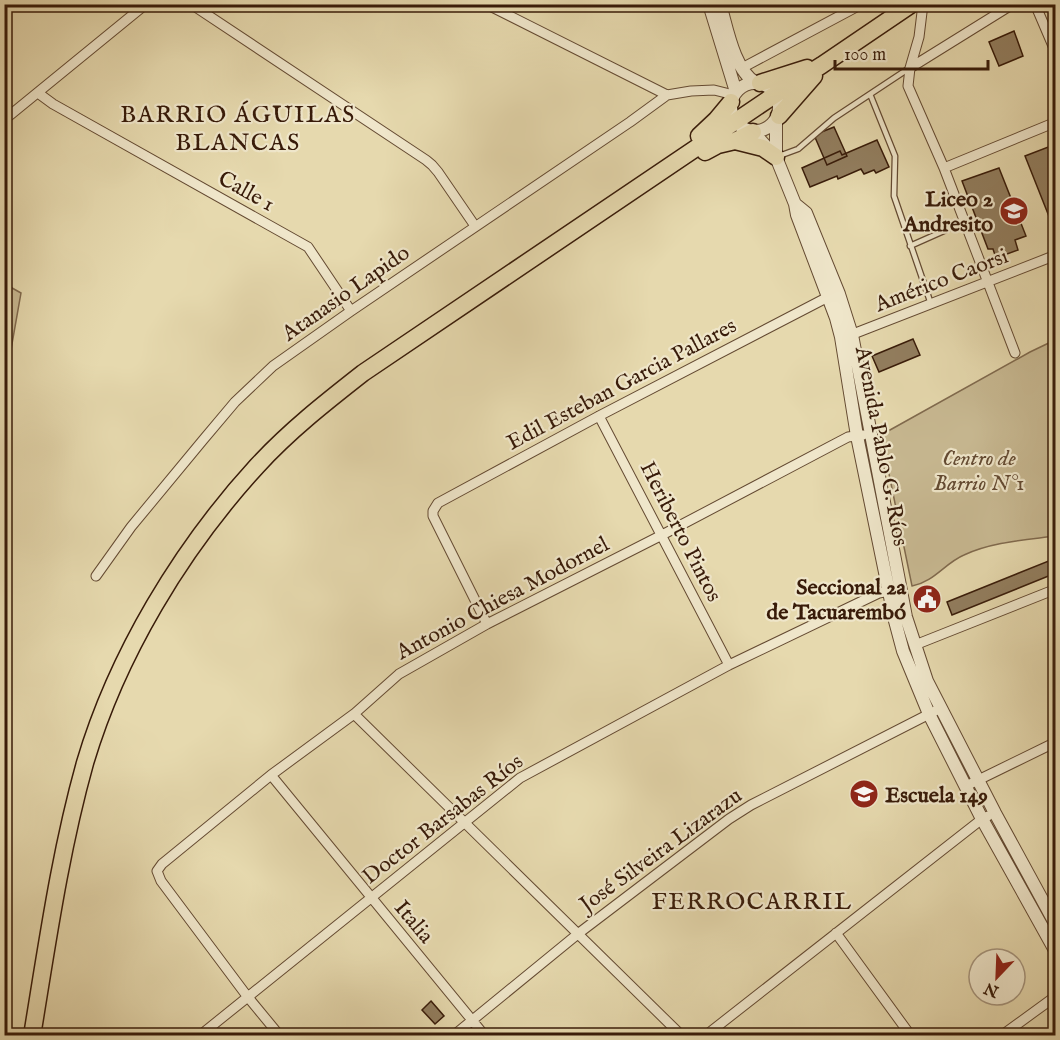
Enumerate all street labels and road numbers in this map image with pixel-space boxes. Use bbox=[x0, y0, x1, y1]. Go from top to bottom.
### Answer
street label: Calle 1 bbox=[213, 165, 279, 219]
street label: Atanasio Lapido bbox=[276, 239, 416, 349]
street label: Américo Caorsi bbox=[870, 243, 1012, 319]
street label: Edil Esteban Garcia Pallares bbox=[502, 312, 742, 457]
street label: Avenida Pablo G. Ríos bbox=[848, 343, 914, 549]
street label: Heriberto Pintos bbox=[633, 457, 728, 607]
street label: Antonio Chiesa Modornel bbox=[391, 531, 614, 667]
street label: Doctor Barsabas Ríos bbox=[357, 748, 529, 891]
street label: José Silveira Lizarazu bbox=[572, 782, 748, 921]
street label: Italia bbox=[387, 895, 440, 950]

